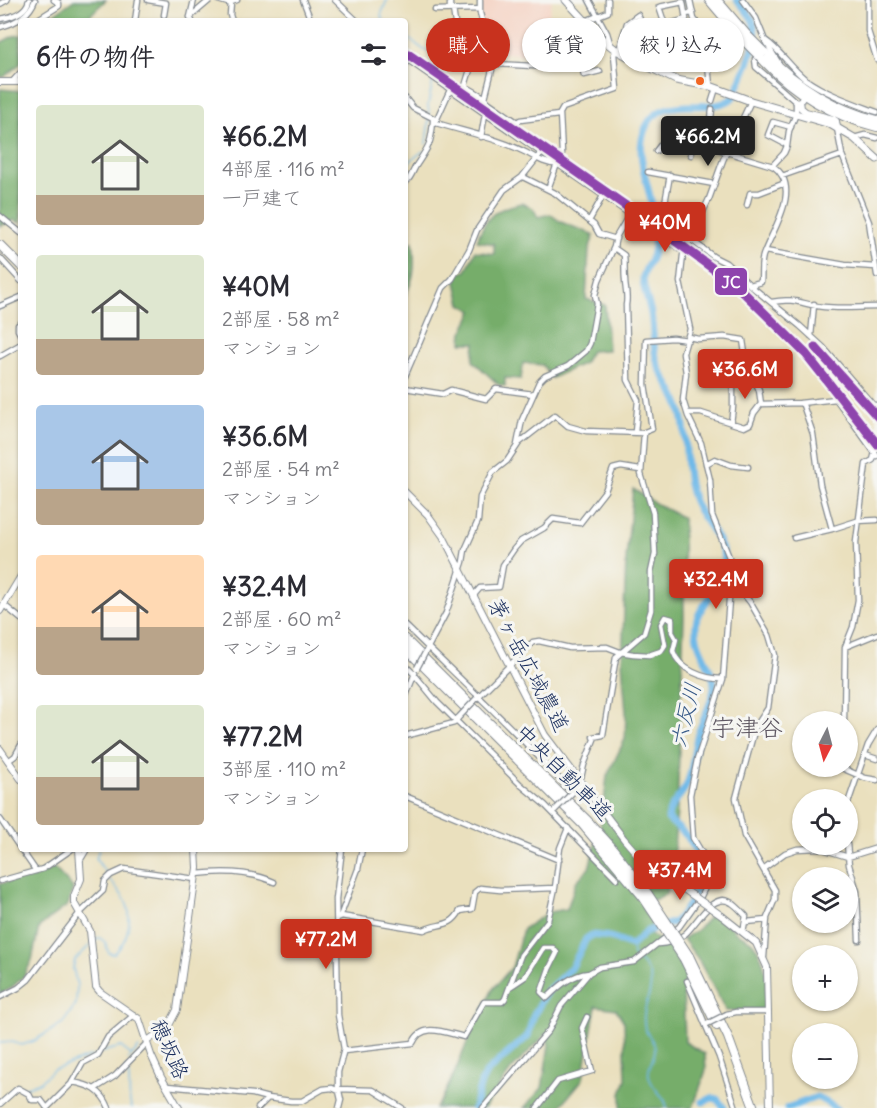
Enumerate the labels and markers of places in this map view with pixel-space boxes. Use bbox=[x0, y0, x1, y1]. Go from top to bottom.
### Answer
unlabelled marker bbox=[694, 75, 706, 87]
pin: ¥66.2M bbox=[659, 116, 757, 167]
pin: ¥40M bbox=[629, 202, 701, 253]
pin: ¥36.6M bbox=[696, 349, 794, 400]
pin: ¥32.4M bbox=[667, 559, 765, 610]
pin: ¥37.4M bbox=[631, 850, 729, 901]
pin: ¥77.2M bbox=[277, 919, 375, 970]

